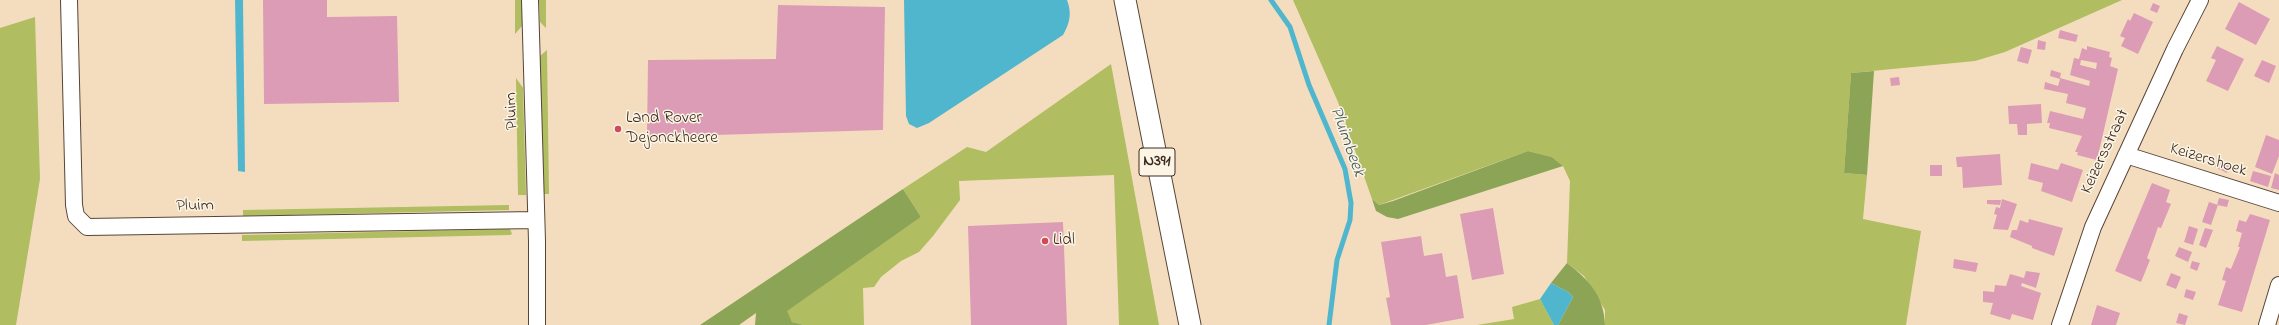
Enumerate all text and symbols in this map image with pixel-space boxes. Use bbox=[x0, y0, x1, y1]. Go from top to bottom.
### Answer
street label: Pluim bbox=[502, 92, 524, 130]
water label: Pluimbeek bbox=[1323, 104, 1369, 180]
street label: Keizersstraat bbox=[2077, 106, 2135, 198]
place label: Land Rover Dejonckheere bbox=[626, 109, 718, 149]
marker: Land Rover Dejonckheere bbox=[613, 124, 623, 134]
street label: Keizershoek bbox=[2167, 140, 2249, 182]
road number: N391 bbox=[1139, 148, 1175, 176]
street label: Pluim bbox=[176, 196, 214, 218]
place label: Lidl bbox=[1053, 231, 1075, 251]
marker: Lidl bbox=[1040, 236, 1050, 246]

